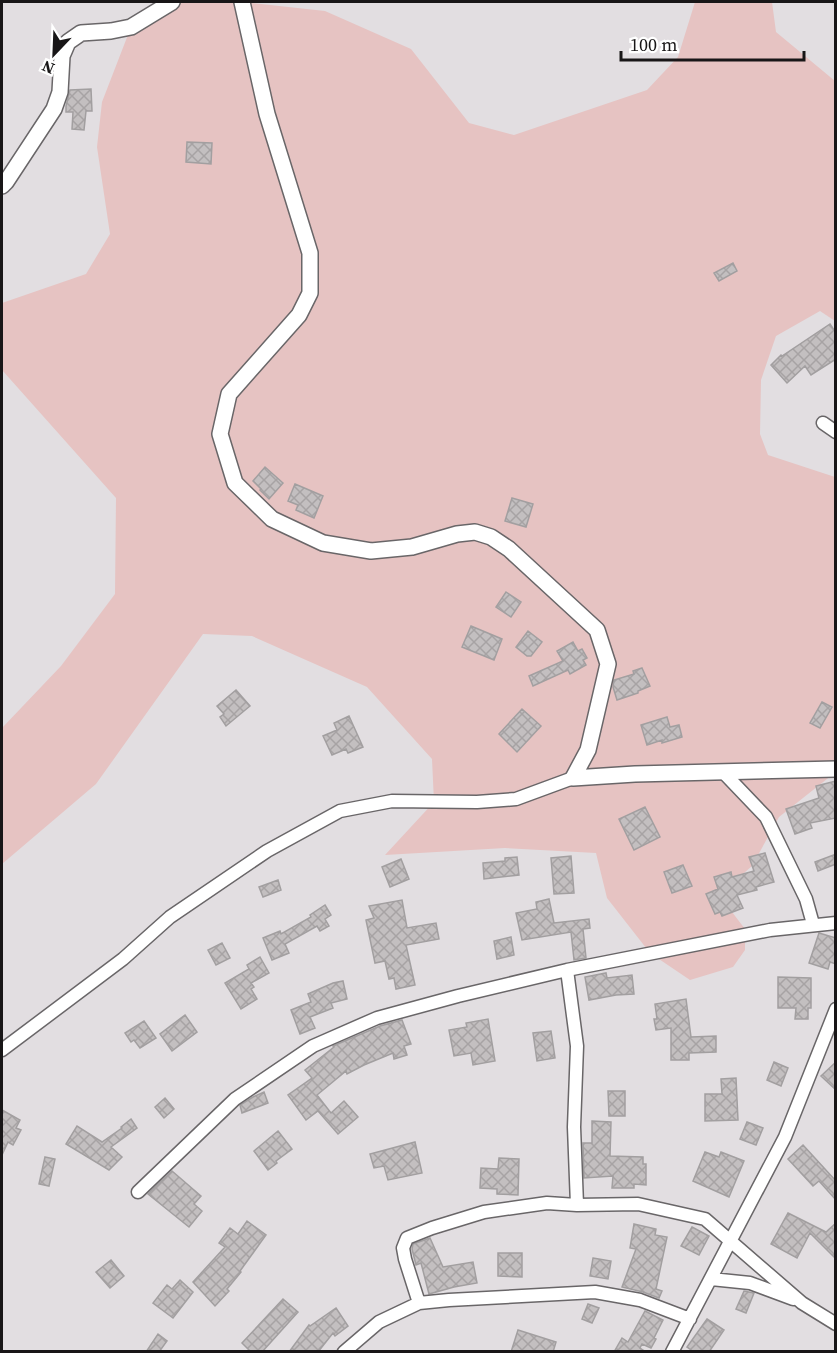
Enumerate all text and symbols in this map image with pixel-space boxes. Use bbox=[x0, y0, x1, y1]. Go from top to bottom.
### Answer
north arrow bbox=[24, 24, 84, 84]
scale bar bbox=[621, 24, 804, 62]
text: 100 m bbox=[630, 32, 677, 57]
text: N bbox=[38, 55, 58, 80]

